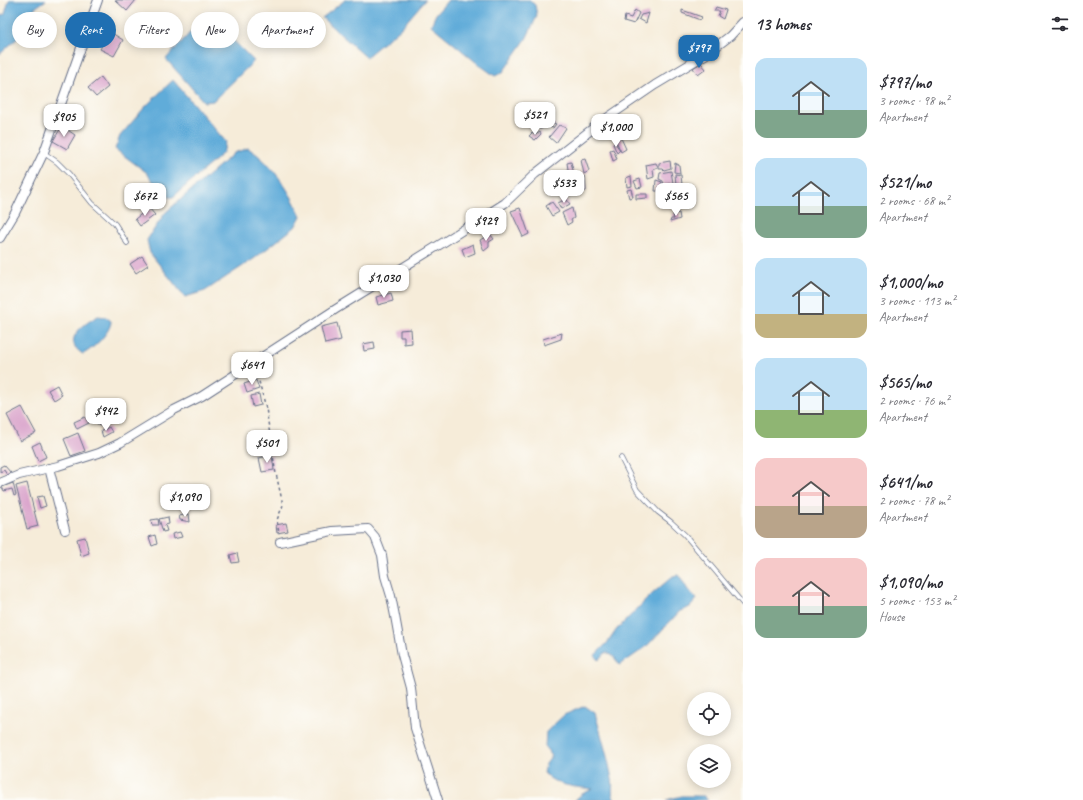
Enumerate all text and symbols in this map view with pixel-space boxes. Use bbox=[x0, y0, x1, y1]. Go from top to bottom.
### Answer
chip: Buy bbox=[12, 12, 57, 48]
chip: Rent bbox=[65, 12, 116, 48]
chip: Filters bbox=[124, 12, 183, 48]
chip: New bbox=[191, 12, 239, 48]
chip: Apartment bbox=[247, 12, 326, 48]
icon: filters bbox=[1049, 13, 1071, 35]
text: 13 homes bbox=[755, 14, 811, 35]
pin: $797 bbox=[675, 35, 723, 69]
text: $797 bbox=[687, 40, 711, 56]
text: $797/mo bbox=[879, 72, 931, 93]
icon: home bbox=[787, 74, 835, 122]
text: 3 rooms · 98 m² bbox=[879, 93, 949, 109]
pin: $521 bbox=[511, 102, 559, 136]
pin: $905 bbox=[40, 104, 88, 138]
text: $521 bbox=[523, 107, 547, 123]
text: $905 bbox=[52, 109, 76, 125]
text: Apartment bbox=[879, 109, 927, 125]
pin: $1,000 bbox=[583, 114, 649, 148]
text: $1,000 bbox=[600, 119, 632, 135]
pin: $533 bbox=[540, 170, 588, 204]
text: $521/mo bbox=[879, 172, 931, 193]
icon: home bbox=[787, 174, 835, 222]
text: $533 bbox=[552, 175, 576, 191]
pin: $672 bbox=[121, 183, 169, 217]
pin: $565 bbox=[652, 183, 700, 217]
text: $672 bbox=[133, 188, 157, 204]
text: $565 bbox=[664, 188, 688, 204]
text: 2 rooms · 68 m² bbox=[879, 193, 949, 209]
pin: $929 bbox=[462, 208, 510, 242]
text: Apartment bbox=[879, 209, 927, 225]
text: $929 bbox=[474, 213, 498, 229]
pin: $1,030 bbox=[351, 265, 417, 299]
text: $1,030 bbox=[368, 270, 400, 286]
text: $1,000/mo bbox=[879, 272, 942, 293]
icon: home bbox=[787, 274, 835, 322]
text: 3 rooms · 113 m² bbox=[879, 293, 955, 309]
text: Apartment bbox=[879, 309, 927, 325]
pin: $641 bbox=[228, 352, 276, 386]
text: $641 bbox=[240, 357, 264, 373]
text: $565/mo bbox=[879, 372, 931, 393]
icon: home bbox=[787, 374, 835, 422]
text: 2 rooms · 76 m² bbox=[879, 393, 949, 409]
pin: $942 bbox=[82, 398, 130, 432]
text: $942 bbox=[94, 403, 118, 419]
text: Apartment bbox=[879, 409, 927, 425]
pin: $501 bbox=[243, 430, 291, 464]
text: $501 bbox=[255, 435, 279, 451]
text: $641/mo bbox=[879, 472, 932, 493]
icon: home bbox=[787, 474, 835, 522]
pin: $1,090 bbox=[152, 484, 218, 518]
text: $1,090 bbox=[169, 489, 201, 505]
text: 2 rooms · 78 m² bbox=[879, 493, 949, 509]
text: Apartment bbox=[879, 509, 927, 525]
text: $1,090/mo bbox=[879, 572, 942, 593]
icon: home bbox=[787, 574, 835, 622]
text: 5 rooms · 153 m² bbox=[879, 593, 955, 609]
text: House bbox=[879, 609, 904, 625]
map controls bbox=[687, 692, 731, 788]
button: locate bbox=[687, 692, 731, 736]
button: layers bbox=[687, 744, 731, 788]

